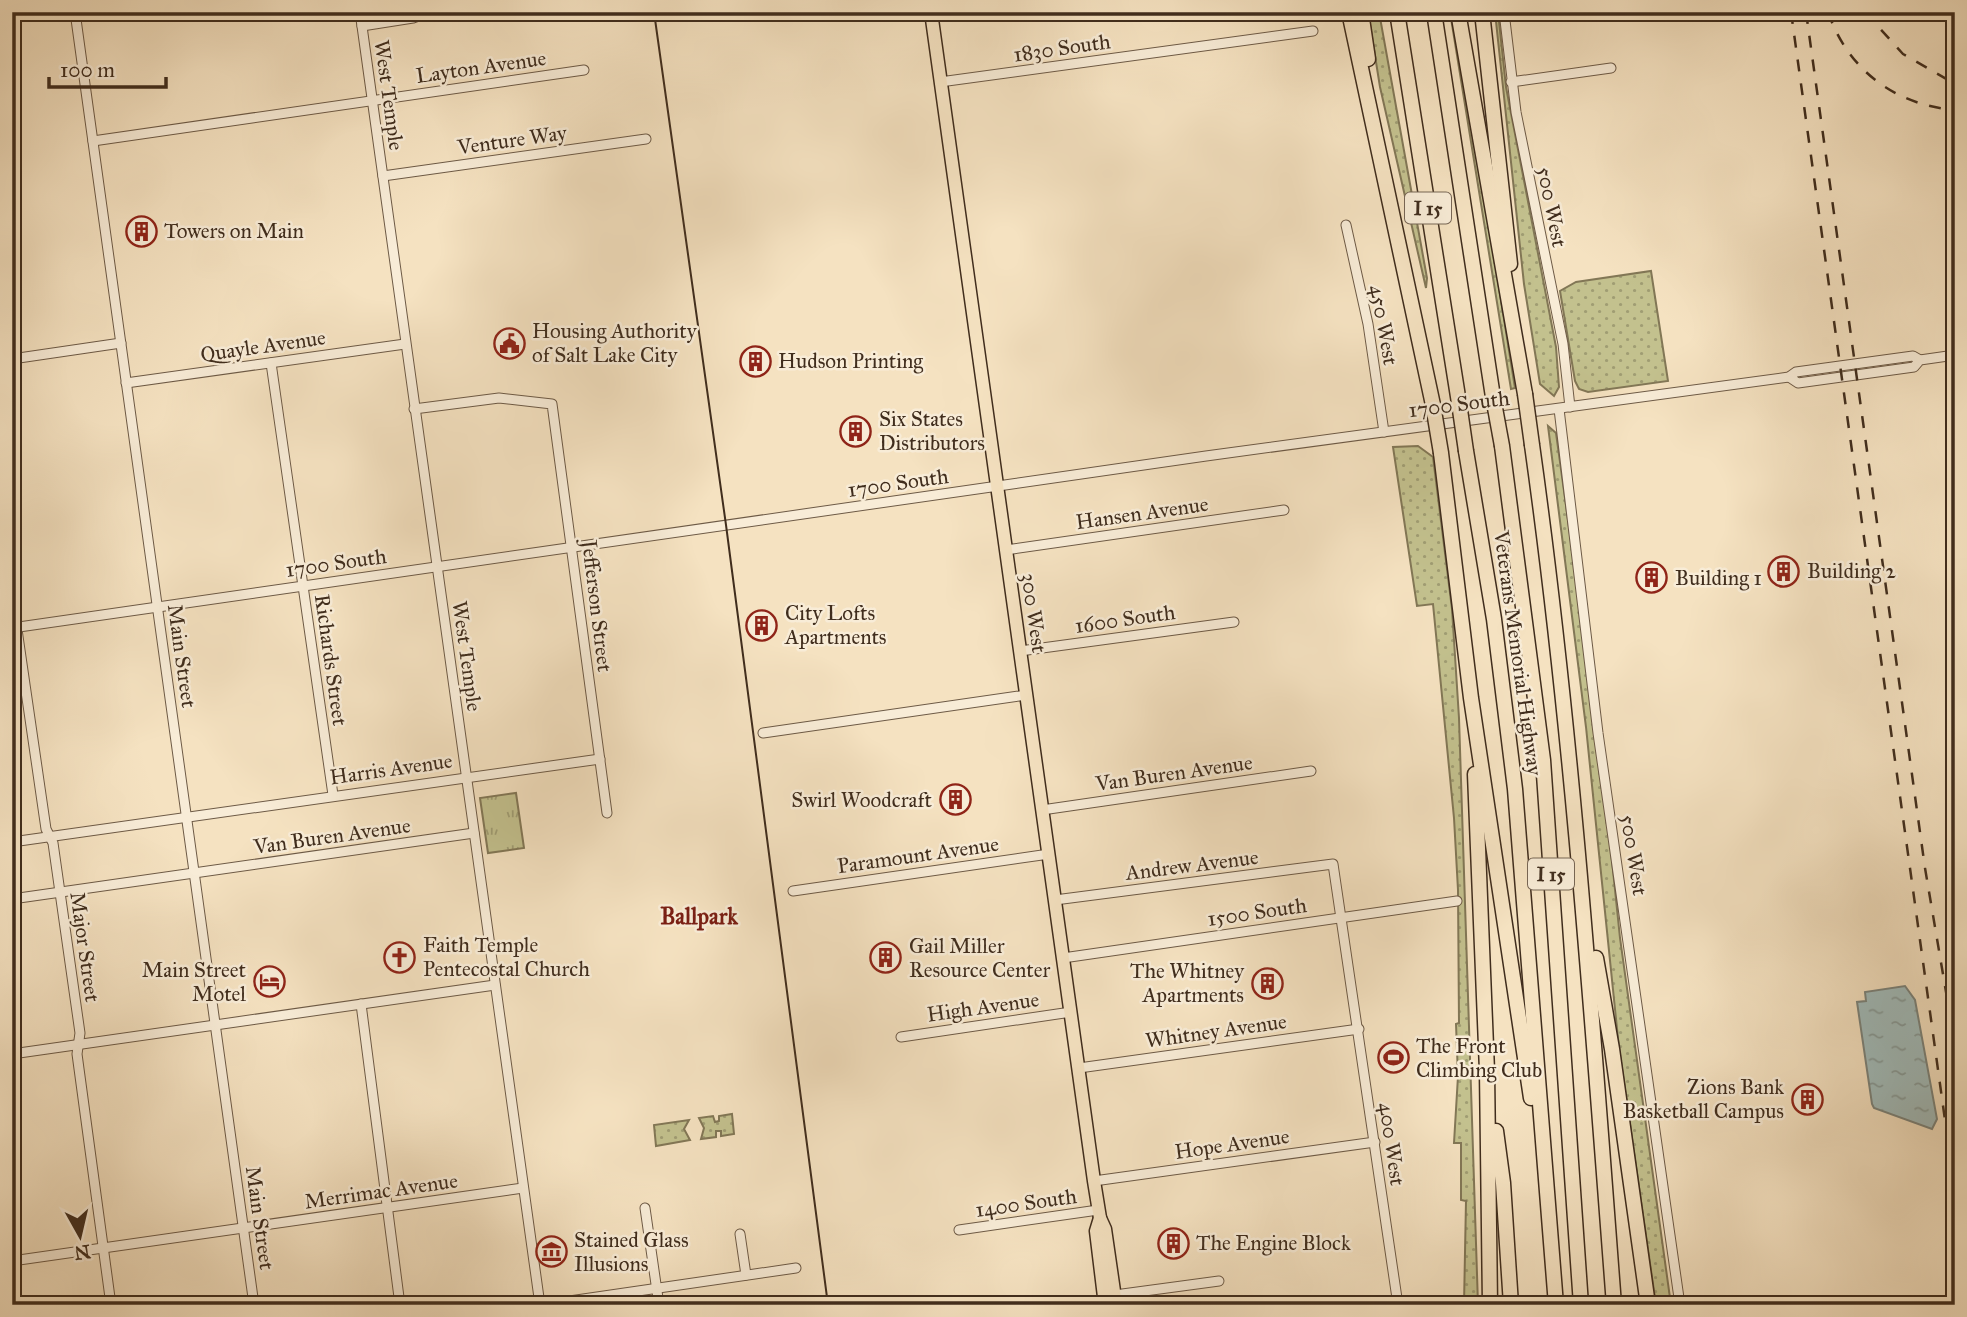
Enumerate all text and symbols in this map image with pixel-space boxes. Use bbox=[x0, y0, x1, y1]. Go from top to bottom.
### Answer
street label: 1830 South bbox=[1012, 28, 1113, 68]
street label: West Temple bbox=[368, 38, 410, 152]
street label: Layton Avenue bbox=[414, 45, 548, 89]
scale bar bbox=[49, 46, 166, 90]
text: 100 m bbox=[60, 57, 115, 83]
street label: Venture Way bbox=[455, 119, 569, 161]
street label: 500 West bbox=[1531, 164, 1573, 250]
road number: I 15 bbox=[1405, 192, 1451, 224]
building icon: Towers on Main bbox=[124, 214, 158, 248]
place label: Towers on Main bbox=[164, 218, 304, 244]
street label: 450 West bbox=[1364, 283, 1404, 368]
place label: Housing Authority of Salt Lake City bbox=[532, 318, 698, 368]
street label: Quayle Avenue bbox=[199, 324, 328, 368]
public building icon: Housing Authority of Salt Lake City bbox=[492, 326, 526, 360]
building icon: Hudson Printing bbox=[738, 344, 772, 378]
place label: Hudson Printing bbox=[778, 348, 923, 374]
street label: 1700 South bbox=[1407, 385, 1511, 423]
place label: Six States Distributors bbox=[879, 406, 985, 456]
building icon: Six States Distributors bbox=[839, 414, 873, 448]
street label: 1700 South bbox=[846, 463, 950, 503]
street label: Hansen Avenue bbox=[1074, 491, 1210, 535]
street label: Veterans Memorial Highway bbox=[1488, 528, 1548, 778]
street label: Jefferson Street bbox=[576, 537, 618, 674]
street label: 1700 South bbox=[284, 543, 388, 583]
building icon: Building 2 bbox=[1767, 554, 1801, 588]
place label: Building 2 bbox=[1807, 558, 1896, 584]
building icon: Building 1 bbox=[1635, 561, 1669, 595]
place label: Building 1 bbox=[1675, 565, 1762, 591]
street label: 300 West bbox=[1016, 571, 1053, 655]
street label: Richards Street bbox=[309, 593, 353, 728]
street label: West Temple bbox=[446, 599, 488, 713]
street label: 1600 South bbox=[1073, 599, 1177, 639]
place label: City Lofts Apartments bbox=[784, 600, 887, 650]
street label: Main Street bbox=[162, 603, 202, 710]
building icon: City Lofts Apartments bbox=[745, 608, 779, 642]
street label: Harris Avenue bbox=[328, 747, 454, 790]
street label: Van Buren Avenue bbox=[1093, 749, 1254, 797]
building icon: Swirl Woodcraft bbox=[938, 783, 972, 817]
place label: Swirl Woodcraft bbox=[791, 787, 933, 813]
street label: Van Buren Avenue bbox=[251, 812, 412, 860]
street label: 500 West bbox=[1615, 813, 1653, 898]
street label: Paramount Avenue bbox=[835, 831, 1001, 879]
street label: Andrew Avenue bbox=[1123, 844, 1260, 886]
road number: I 15 bbox=[1528, 859, 1574, 890]
street label: Major Street bbox=[64, 890, 106, 1004]
street label: 1500 South bbox=[1206, 892, 1309, 932]
district label: Ballpark bbox=[660, 902, 739, 931]
place label: Faith Temple Pentecostal Church bbox=[423, 932, 590, 982]
place label: Gail Miller Resource Center bbox=[909, 933, 1050, 983]
church icon: Faith Temple Pentecostal Church bbox=[383, 940, 417, 974]
building icon: Gail Miller Resource Center bbox=[869, 941, 903, 975]
place label: Main Street Motel bbox=[142, 957, 247, 1007]
place label: The Whitney Apartments bbox=[1130, 958, 1245, 1008]
hotel icon: Main Street Motel bbox=[252, 965, 286, 999]
building icon: The Whitney Apartments bbox=[1250, 966, 1284, 1000]
street label: High Avenue bbox=[925, 986, 1041, 1028]
street label: Whitney Avenue bbox=[1144, 1008, 1289, 1054]
place label: The Front Climbing Club bbox=[1416, 1033, 1542, 1083]
sports icon: The Front Climbing Club bbox=[1376, 1041, 1410, 1075]
place label: Zions Bank Basketball Campus bbox=[1623, 1074, 1784, 1124]
building icon: Zions Bank Basketball Campus bbox=[1790, 1082, 1824, 1116]
street label: 400 West bbox=[1373, 1101, 1411, 1188]
street label: Hope Avenue bbox=[1173, 1123, 1291, 1165]
street label: Main Street bbox=[240, 1165, 280, 1272]
street label: Merrimac Avenue bbox=[303, 1167, 460, 1215]
street label: 1400 South bbox=[974, 1183, 1079, 1223]
north arrow bbox=[46, 1202, 116, 1272]
building icon: The Engine Block bbox=[1156, 1226, 1190, 1260]
place label: Stained Glass Illusions bbox=[574, 1227, 689, 1277]
place label: The Engine Block bbox=[1196, 1230, 1351, 1256]
museum icon: Stained Glass Illusions bbox=[534, 1235, 568, 1269]
text: N bbox=[73, 1240, 92, 1265]

